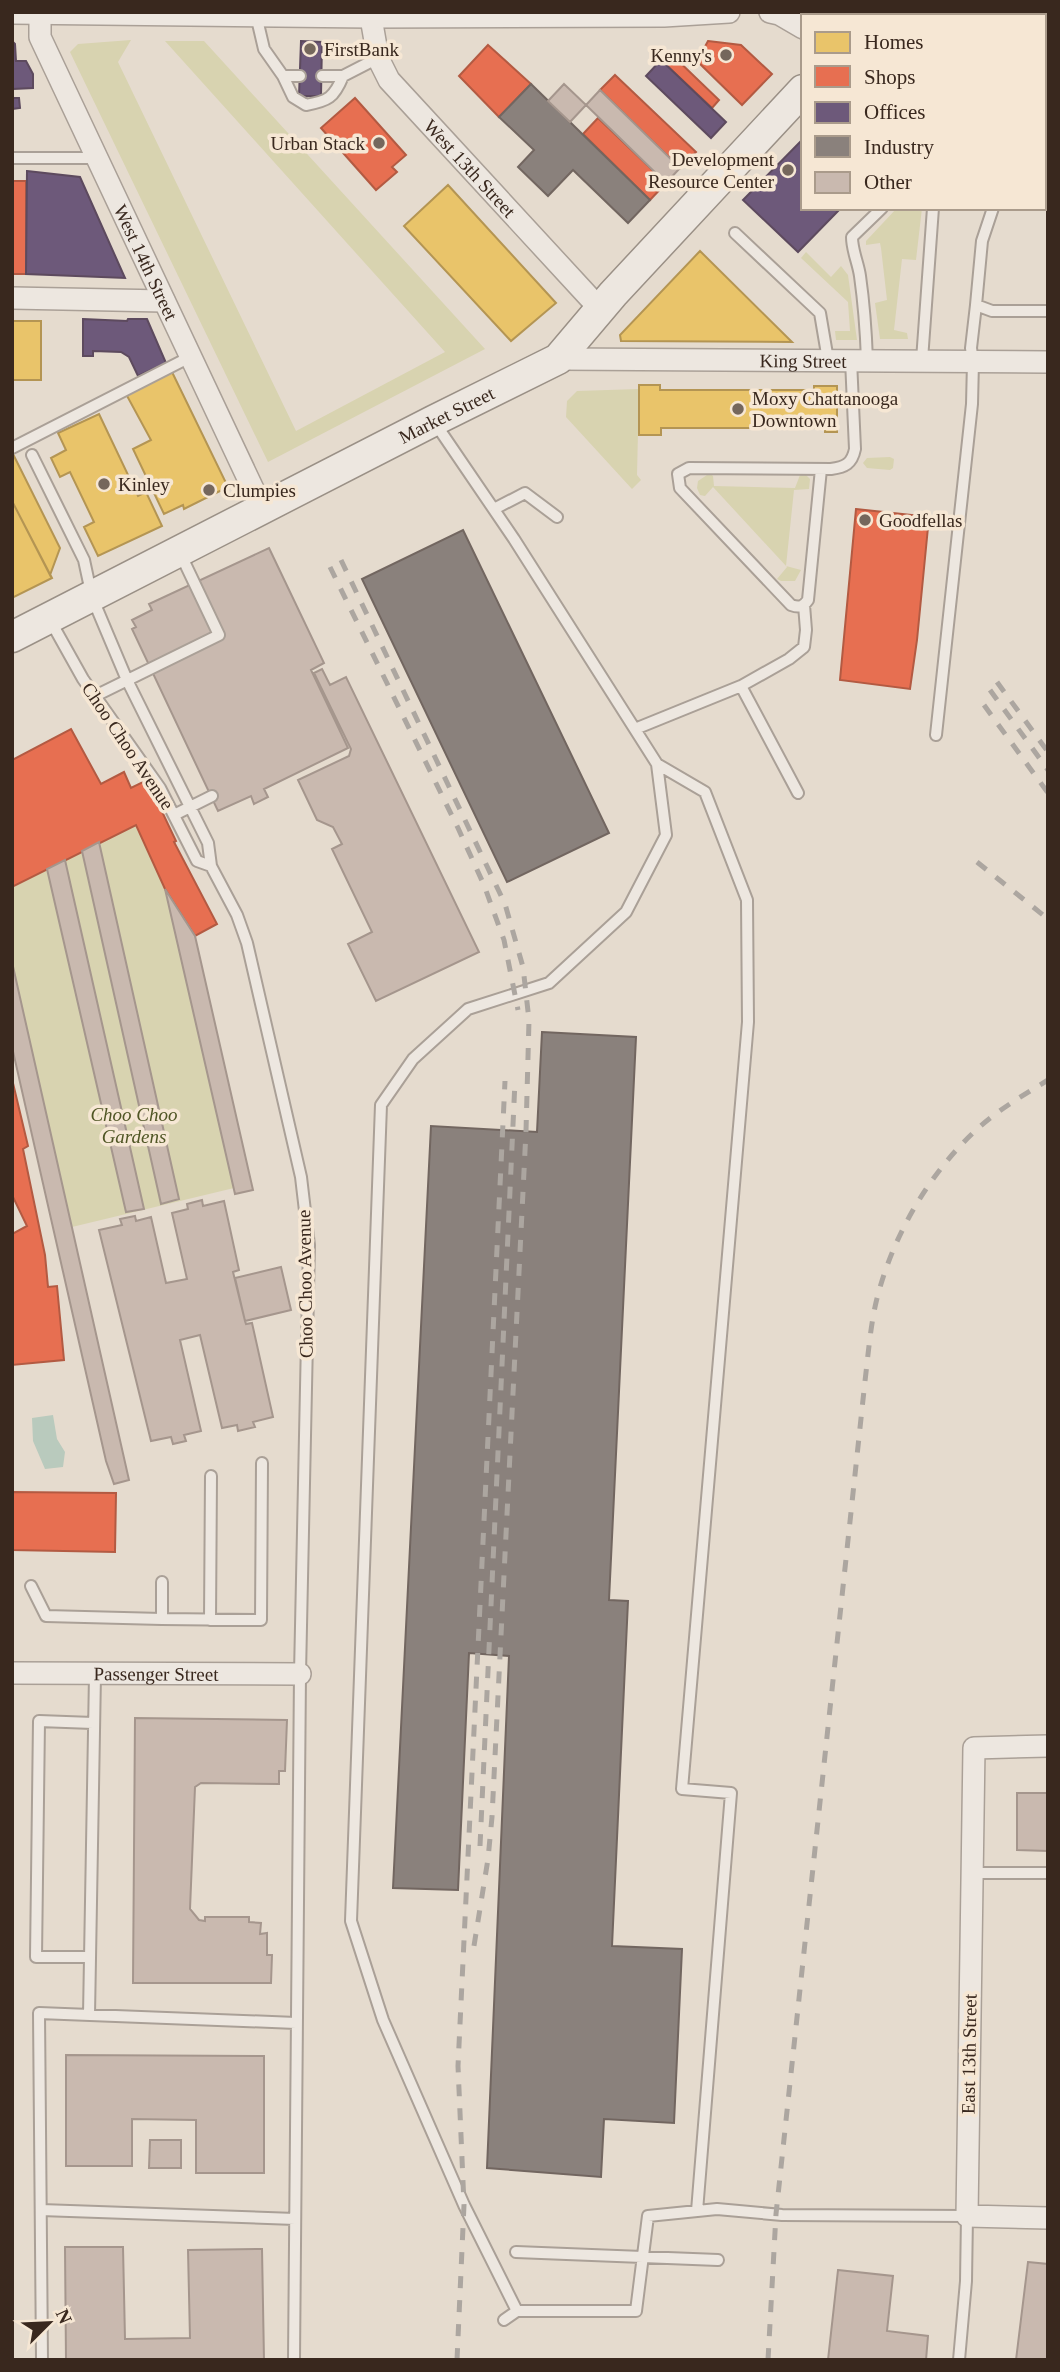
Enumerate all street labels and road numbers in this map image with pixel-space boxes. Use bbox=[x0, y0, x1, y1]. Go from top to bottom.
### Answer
street label: West 13th Street bbox=[420, 115, 521, 222]
street label: West 14th Street bbox=[110, 201, 183, 324]
street label: King Street bbox=[759, 350, 847, 371]
street label: Market Street bbox=[395, 382, 498, 447]
street label: Choo Choo Avenue bbox=[78, 679, 178, 813]
street label: Choo Choo Avenue bbox=[293, 1210, 317, 1358]
street label: Passenger Street bbox=[93, 1663, 219, 1684]
street label: East 13th Street bbox=[957, 1993, 981, 2114]

